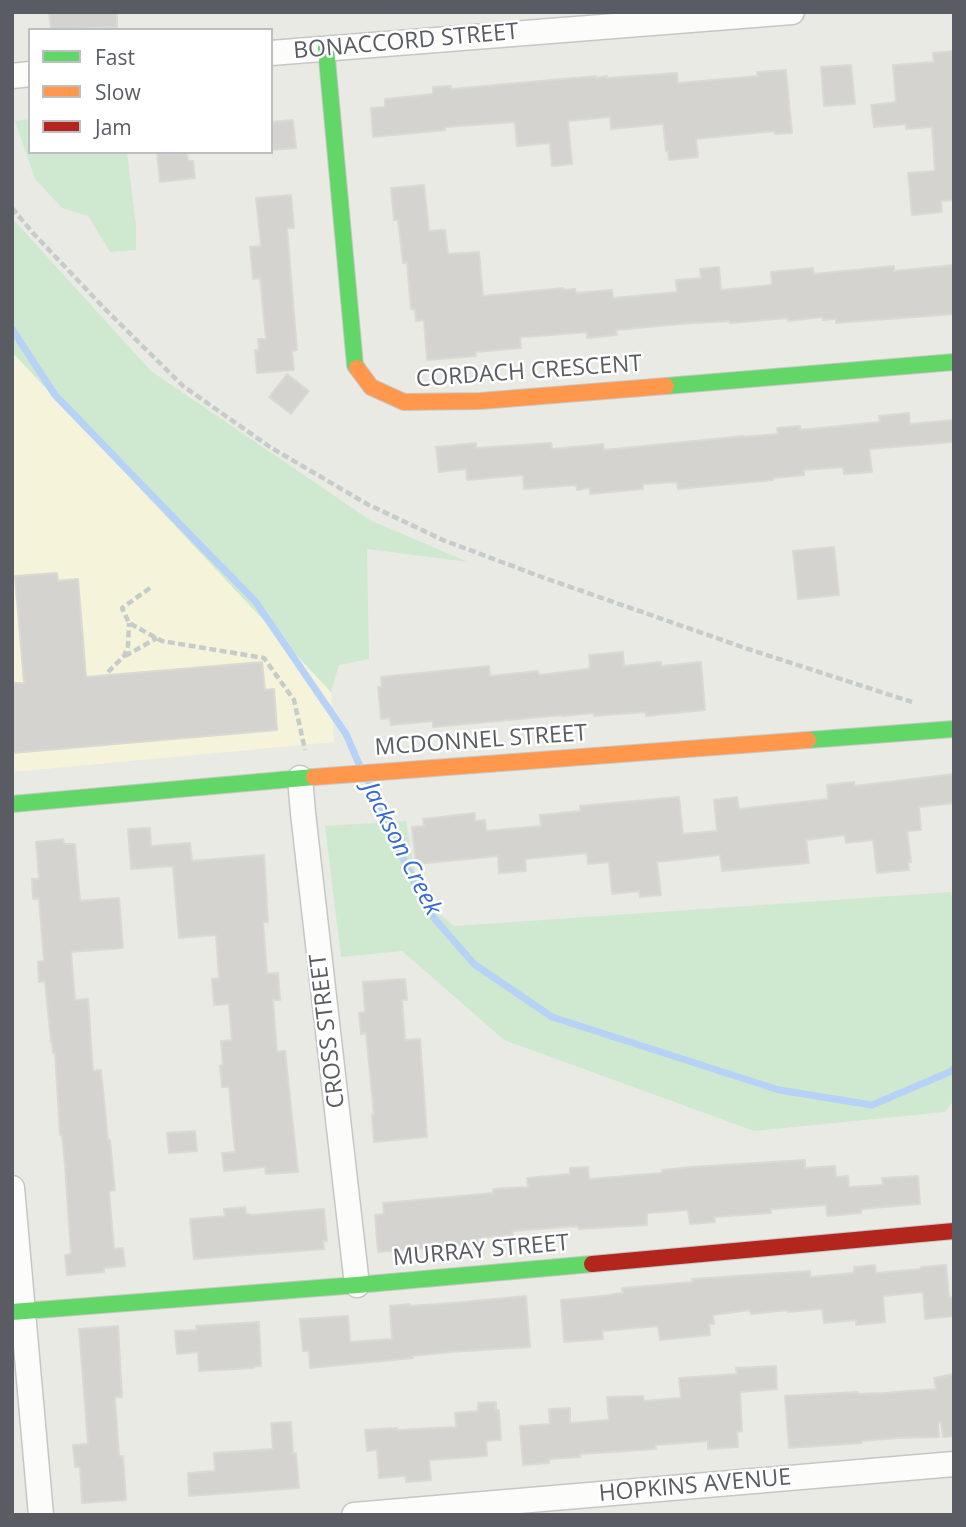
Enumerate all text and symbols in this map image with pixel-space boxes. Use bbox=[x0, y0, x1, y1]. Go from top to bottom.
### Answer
street label: BONACCORD STREET bbox=[292, 18, 520, 66]
legend bbox=[28, 28, 273, 154]
text: Fast bbox=[95, 43, 135, 71]
text: Slow bbox=[95, 78, 141, 106]
text: Jam bbox=[95, 113, 132, 141]
street label: CORDACH CRESCENT bbox=[415, 350, 643, 394]
street label: MCDONNEL STREET bbox=[374, 720, 588, 762]
water label: Jackson Creek bbox=[355, 778, 447, 920]
street label: CROSS STREET bbox=[305, 952, 351, 1110]
street label: MURRAY STREET bbox=[392, 1230, 570, 1272]
street label: HOPKINS AVENUE bbox=[598, 1464, 792, 1508]

